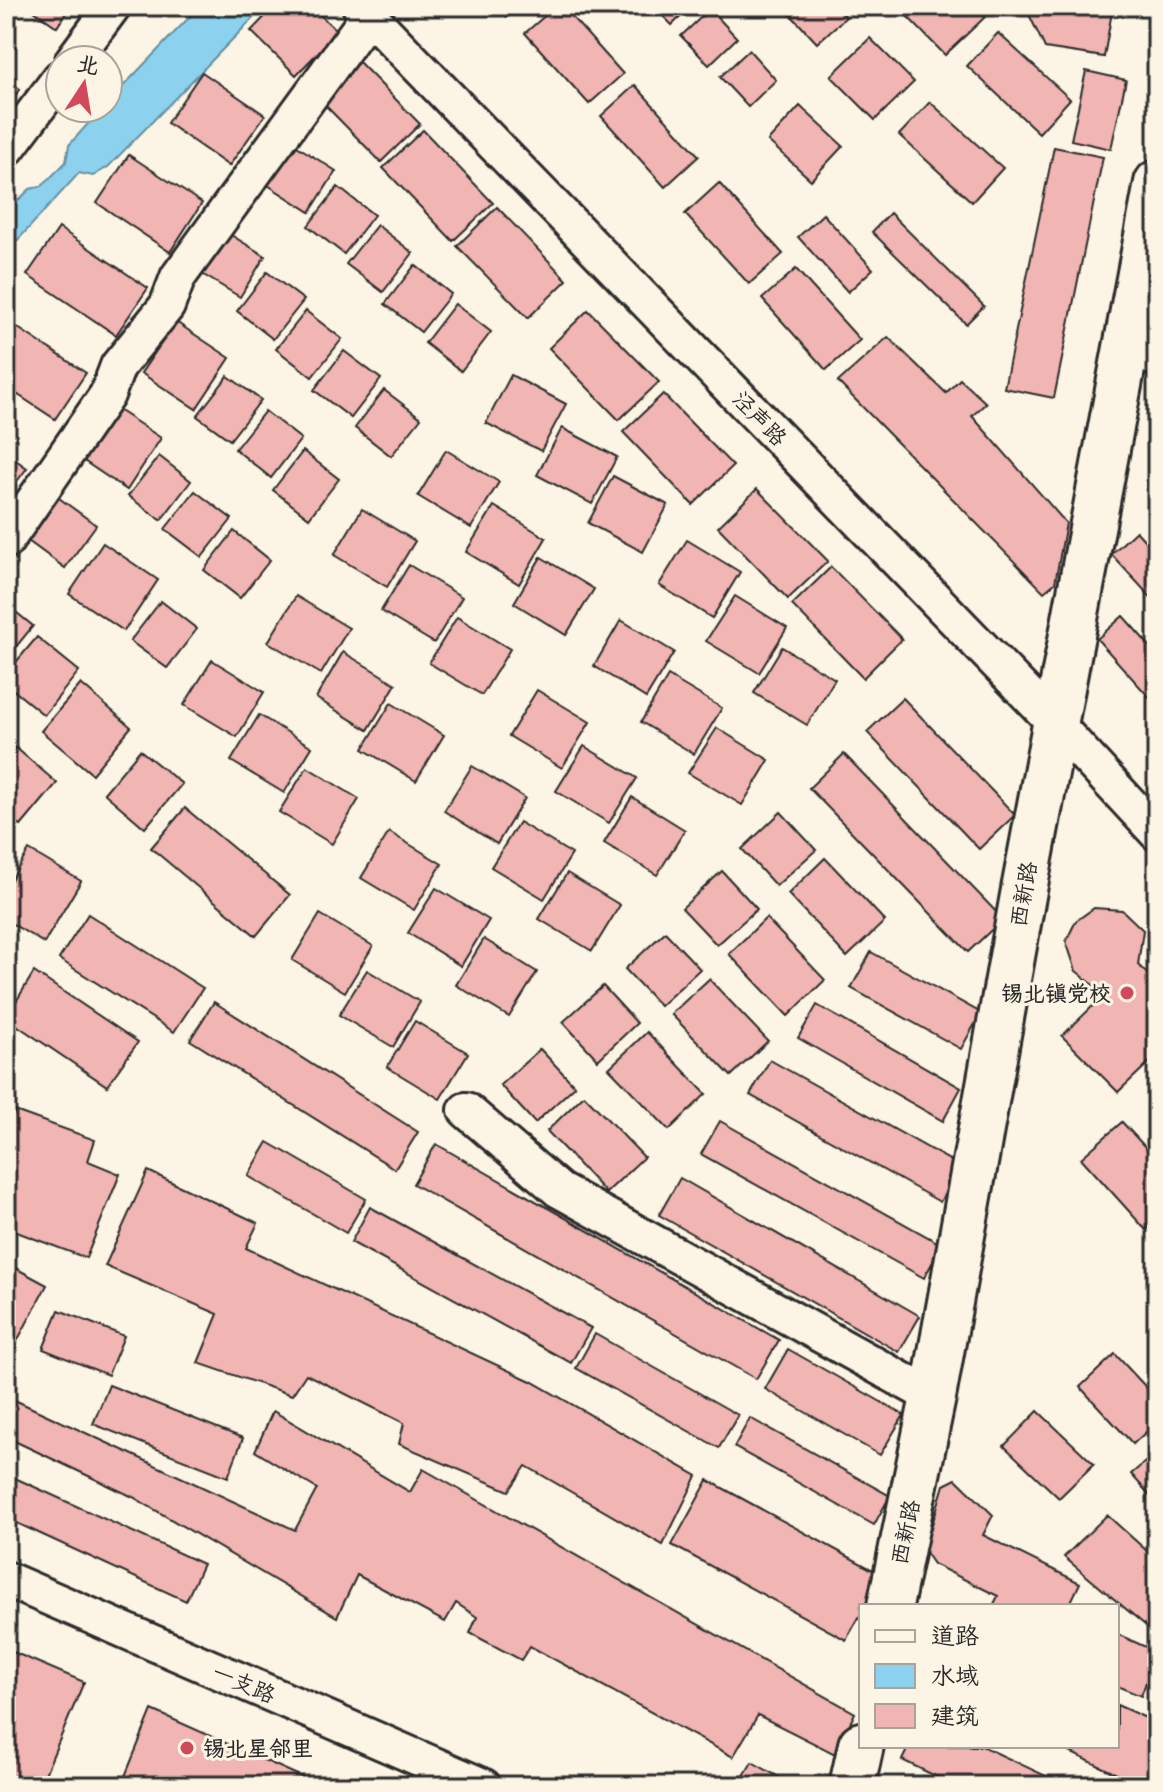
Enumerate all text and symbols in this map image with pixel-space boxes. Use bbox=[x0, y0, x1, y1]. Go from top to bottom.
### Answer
north arrow bbox=[44, 44, 124, 124]
text: 北 bbox=[73, 47, 102, 86]
street label: 泾声路 bbox=[723, 384, 794, 456]
street label: 西新路 bbox=[1002, 859, 1048, 930]
place label: 锡北镇党校 bbox=[1001, 978, 1111, 1013]
marker: 锡北镇党校 bbox=[1118, 984, 1136, 1002]
street label: 西新路 bbox=[883, 1497, 931, 1568]
legend bbox=[859, 1604, 1119, 1748]
text: 道路 bbox=[931, 1618, 979, 1657]
street label: 一支路 bbox=[206, 1656, 280, 1714]
text: 水域 bbox=[931, 1658, 979, 1697]
text: 建筑 bbox=[931, 1698, 979, 1737]
place label: 锡北星邻里 bbox=[203, 1733, 313, 1768]
marker: 锡北星邻里 bbox=[178, 1739, 196, 1757]

